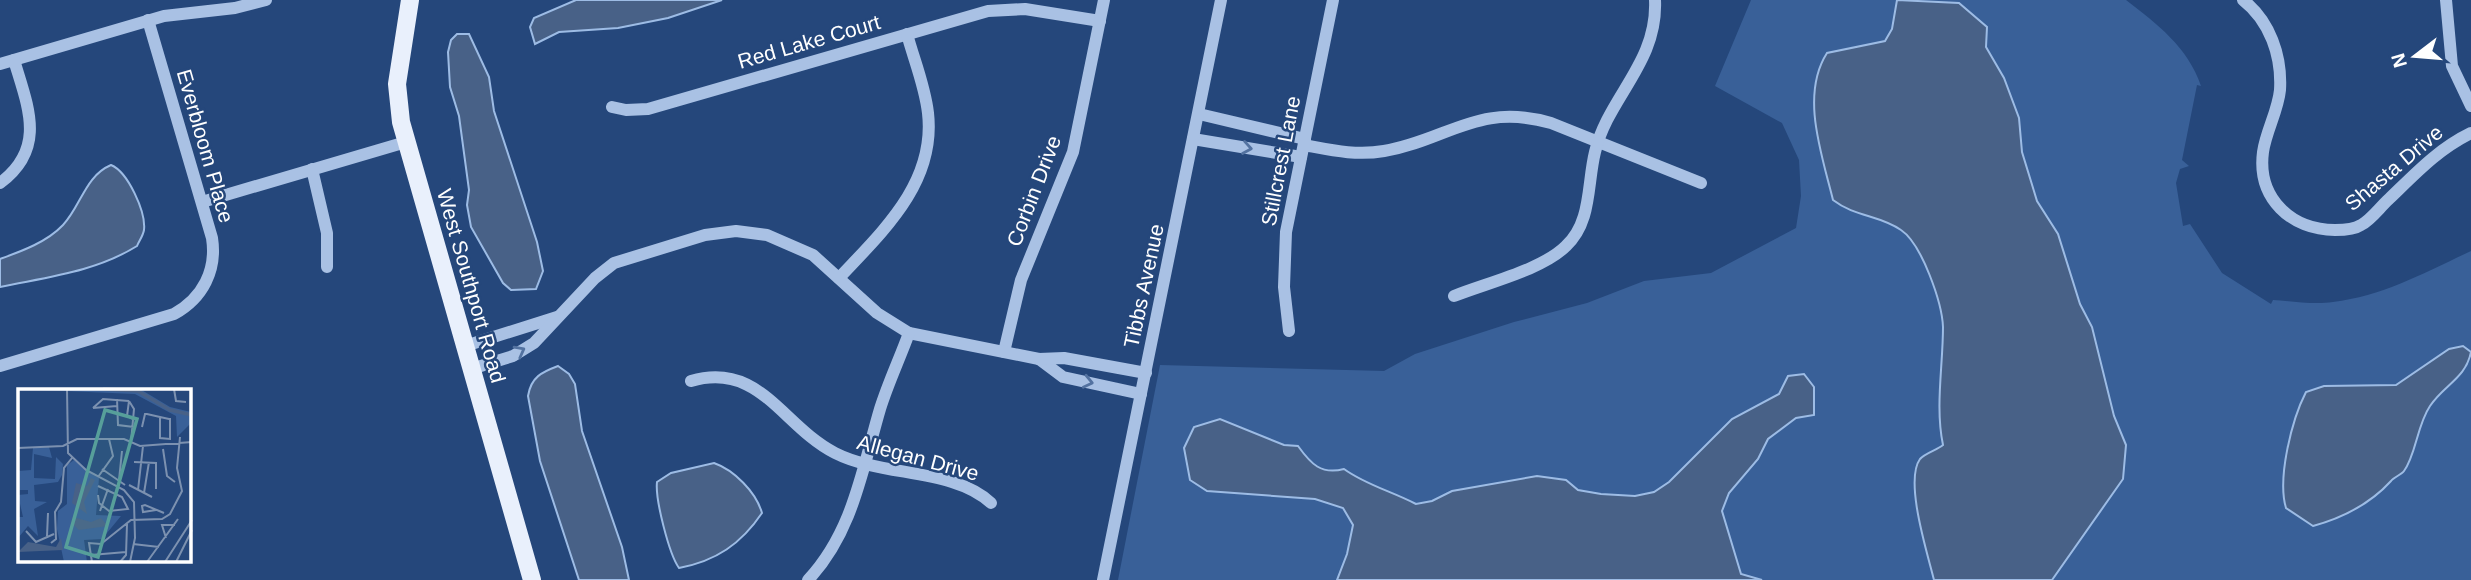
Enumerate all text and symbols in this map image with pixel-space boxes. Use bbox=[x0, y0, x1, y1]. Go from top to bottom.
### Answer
street label: Red Lake Court bbox=[735, 10, 883, 73]
north arrow bbox=[2380, 21, 2450, 91]
text: N bbox=[2387, 51, 2411, 70]
street label: Everbloom Place bbox=[173, 66, 238, 225]
street label: Stillcrest Lane bbox=[1257, 94, 1304, 228]
street label: Shasta Drive bbox=[2340, 120, 2447, 215]
street label: Corbin Drive bbox=[1002, 132, 1065, 249]
one-way arrow bbox=[1241, 140, 1253, 155]
street label: West Southport Road bbox=[433, 186, 510, 385]
street label: Tibbs Avenue bbox=[1119, 222, 1168, 350]
one-way arrow bbox=[512, 346, 525, 360]
one-way arrow bbox=[1081, 374, 1093, 388]
inset map bbox=[18, 389, 191, 562]
street label: Allegan Drive bbox=[855, 430, 981, 485]

